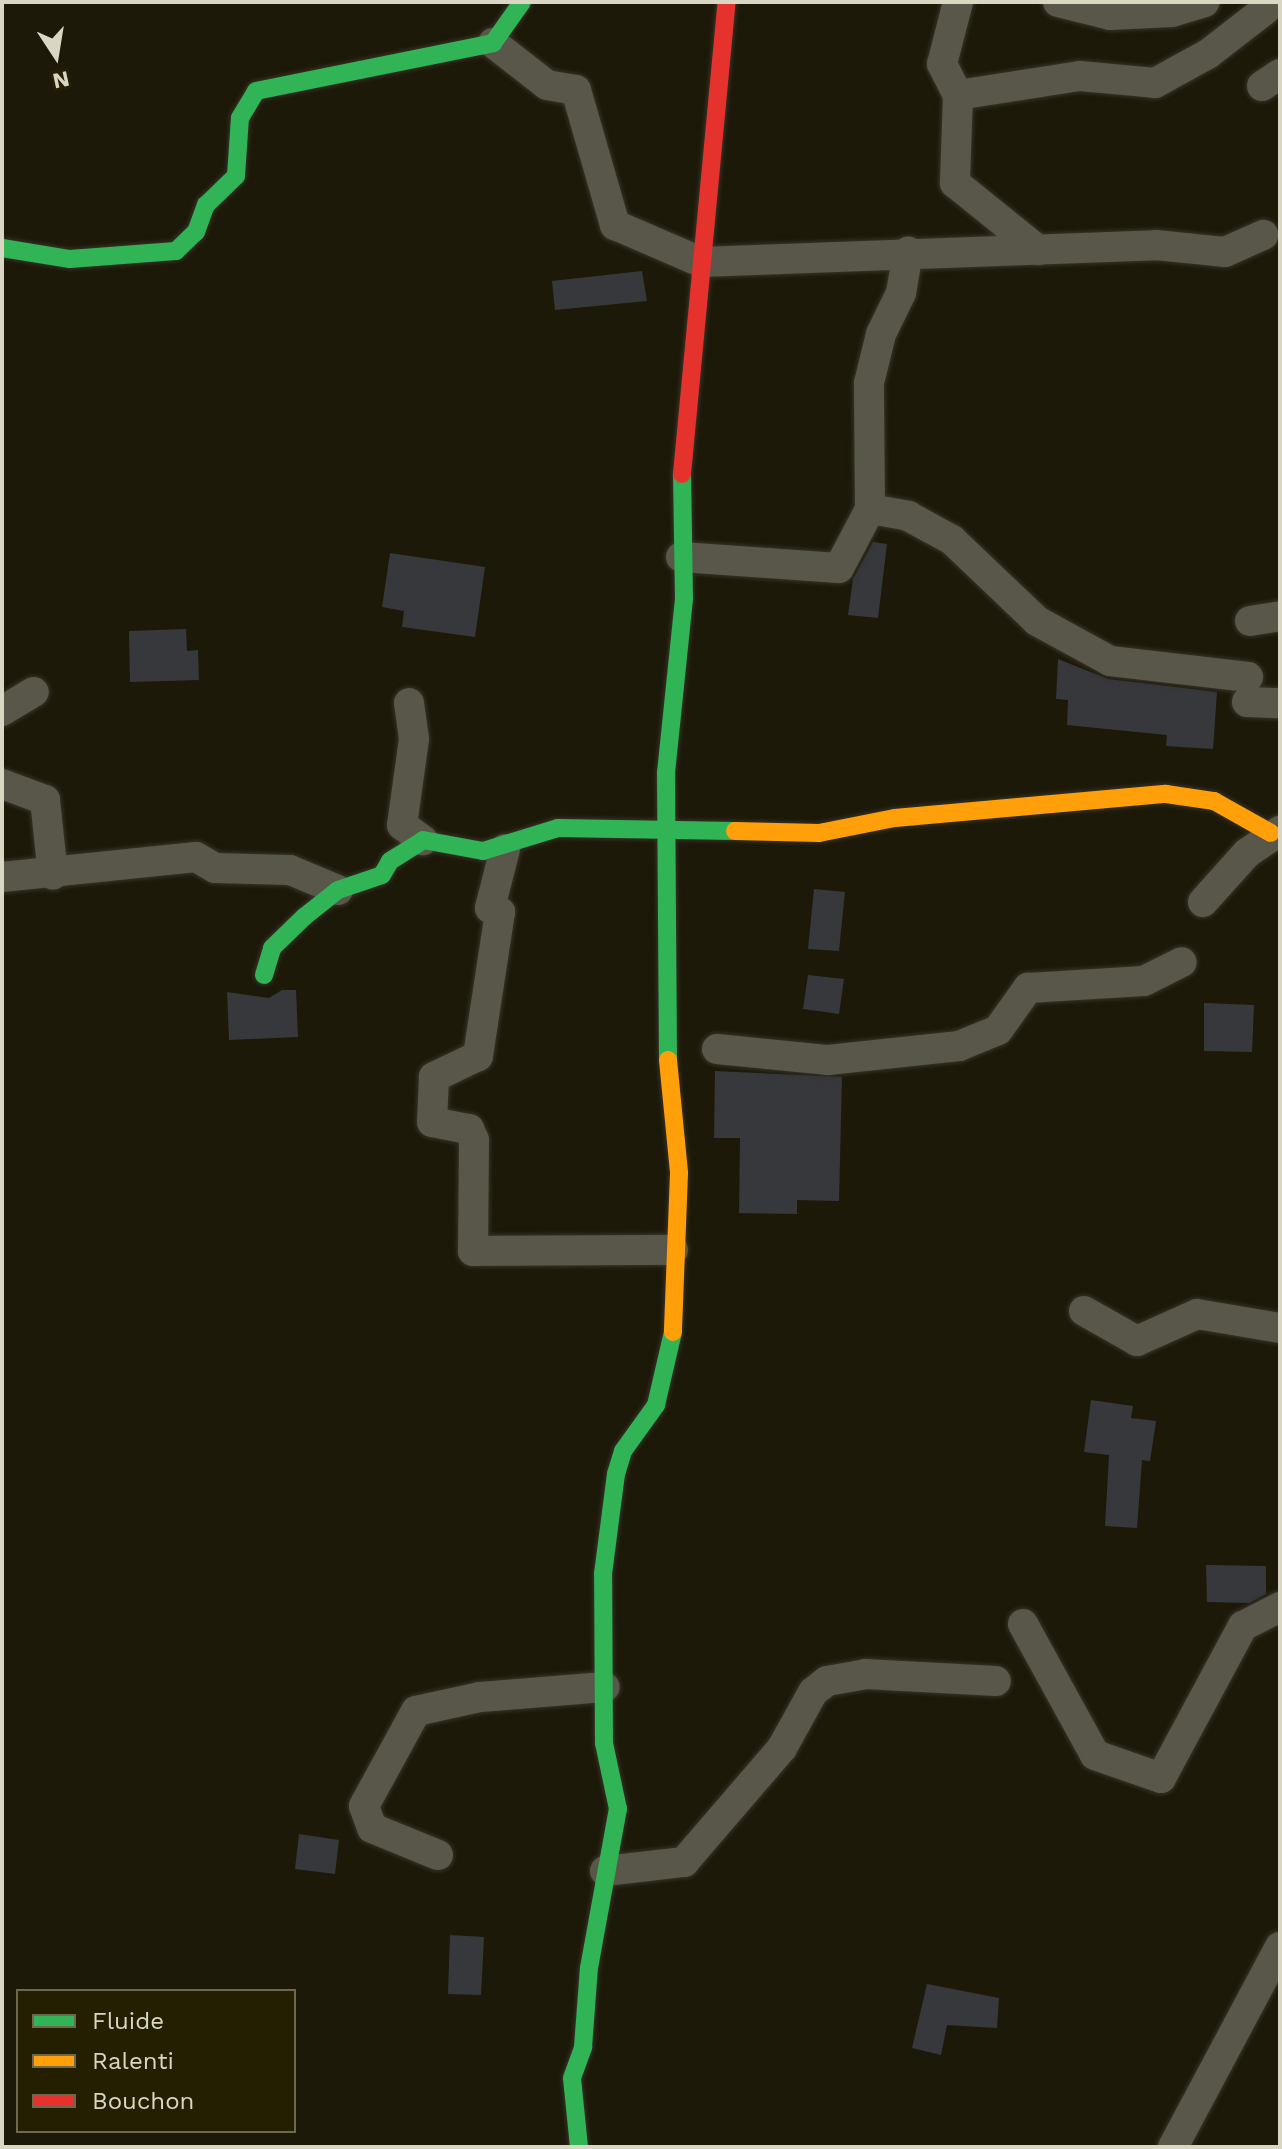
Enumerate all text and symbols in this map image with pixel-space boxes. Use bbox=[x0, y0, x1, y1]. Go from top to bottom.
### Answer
north arrow bbox=[16, 16, 96, 96]
text: N bbox=[51, 66, 72, 94]
legend bbox=[16, 1989, 296, 2133]
text: Fluide bbox=[92, 2007, 164, 2035]
text: Ralenti bbox=[92, 2047, 174, 2075]
text: Bouchon bbox=[92, 2087, 194, 2115]

